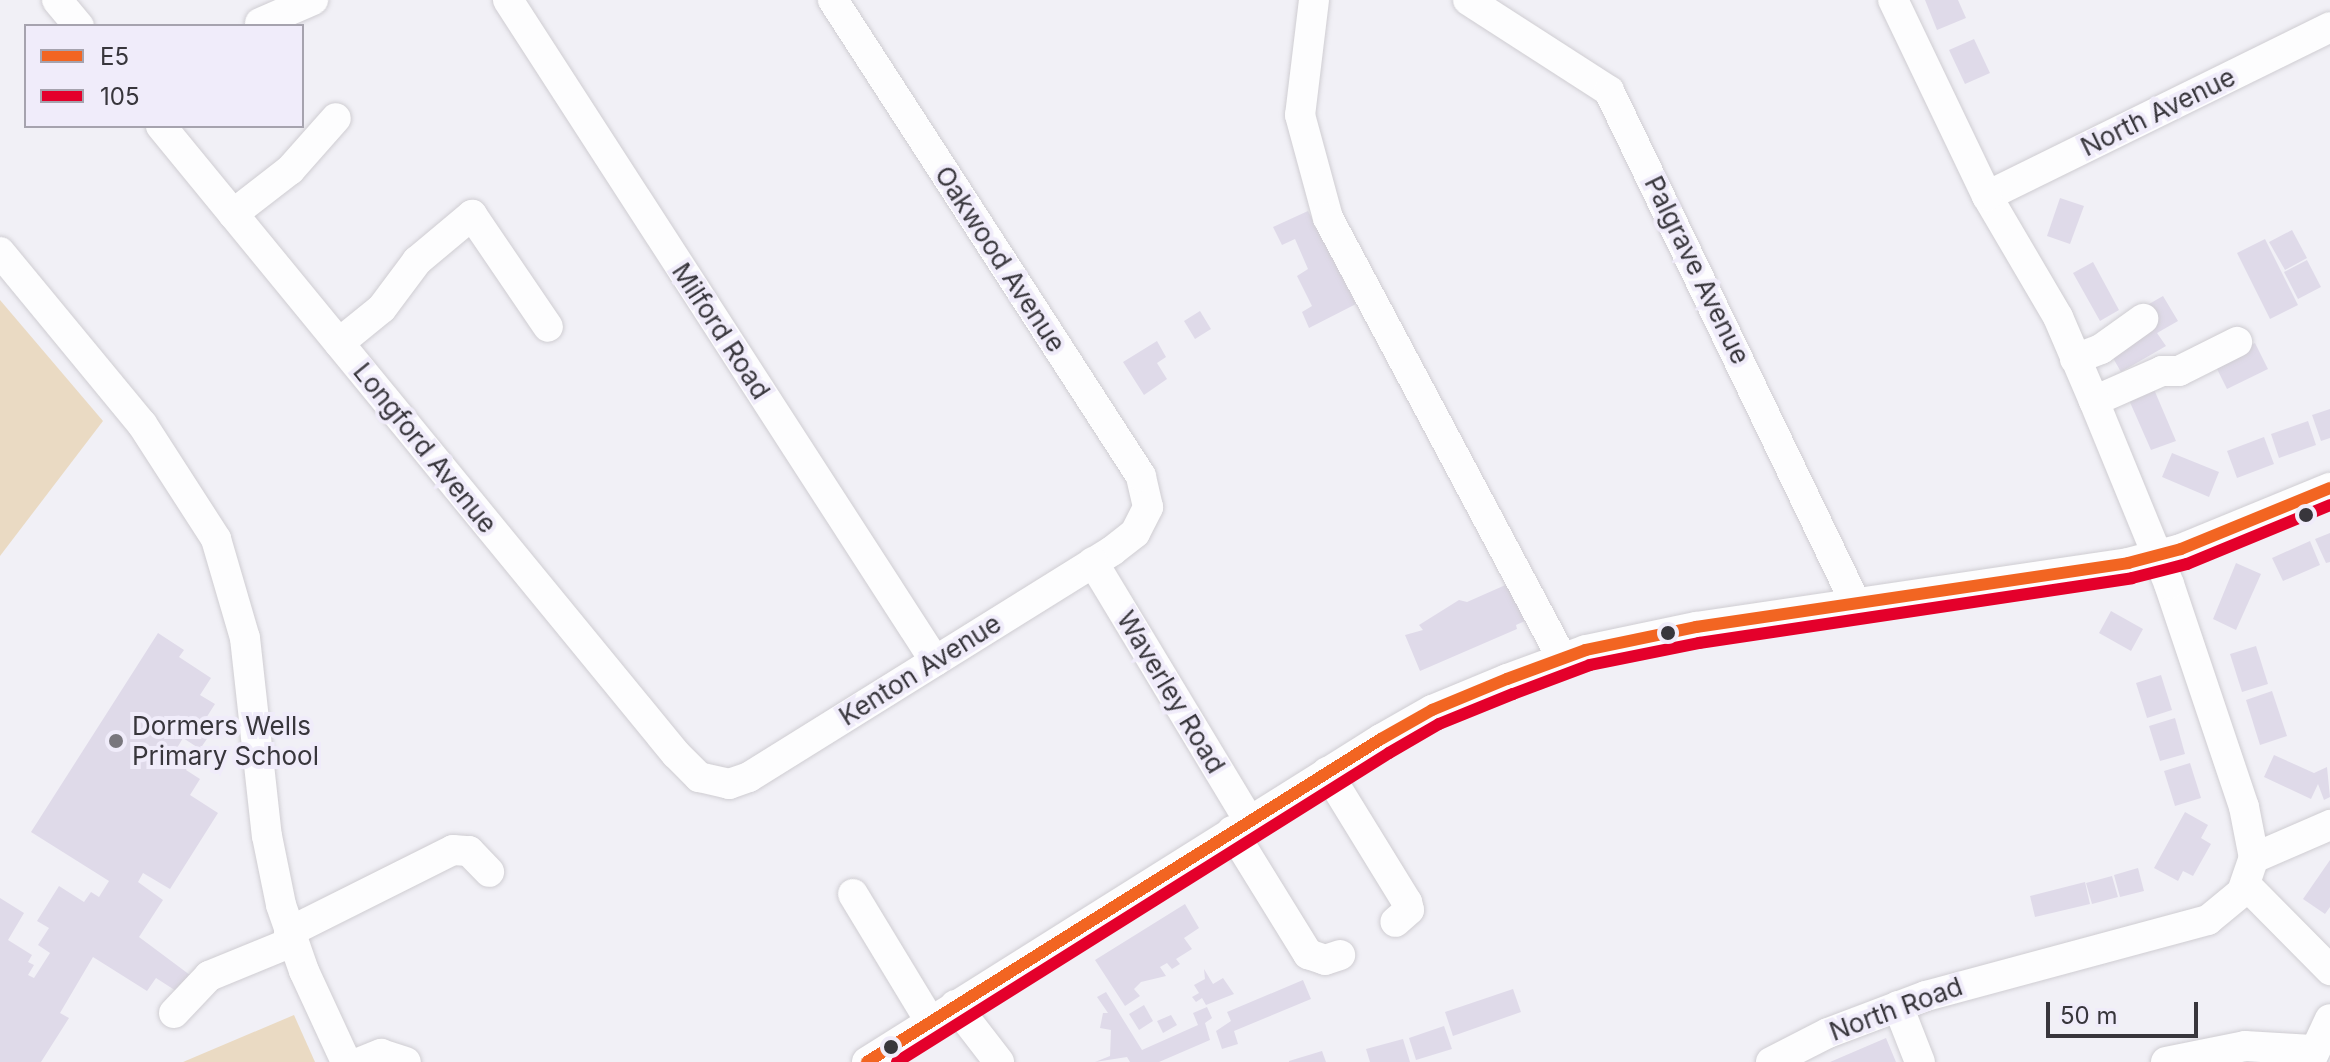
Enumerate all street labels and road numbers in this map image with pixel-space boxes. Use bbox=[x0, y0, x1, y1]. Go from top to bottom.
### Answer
street label: North Avenue bbox=[2076, 61, 2240, 163]
street label: Oakwood Avenue bbox=[928, 160, 1072, 358]
street label: Palgrave Avenue bbox=[1638, 171, 1756, 369]
street label: Milford Road bbox=[665, 257, 777, 405]
street label: Longford Avenue bbox=[347, 357, 503, 539]
street label: Waverley Road bbox=[1110, 605, 1232, 779]
street label: Kenton Avenue bbox=[833, 608, 1007, 732]
street label: North Road bbox=[1825, 971, 1967, 1047]

